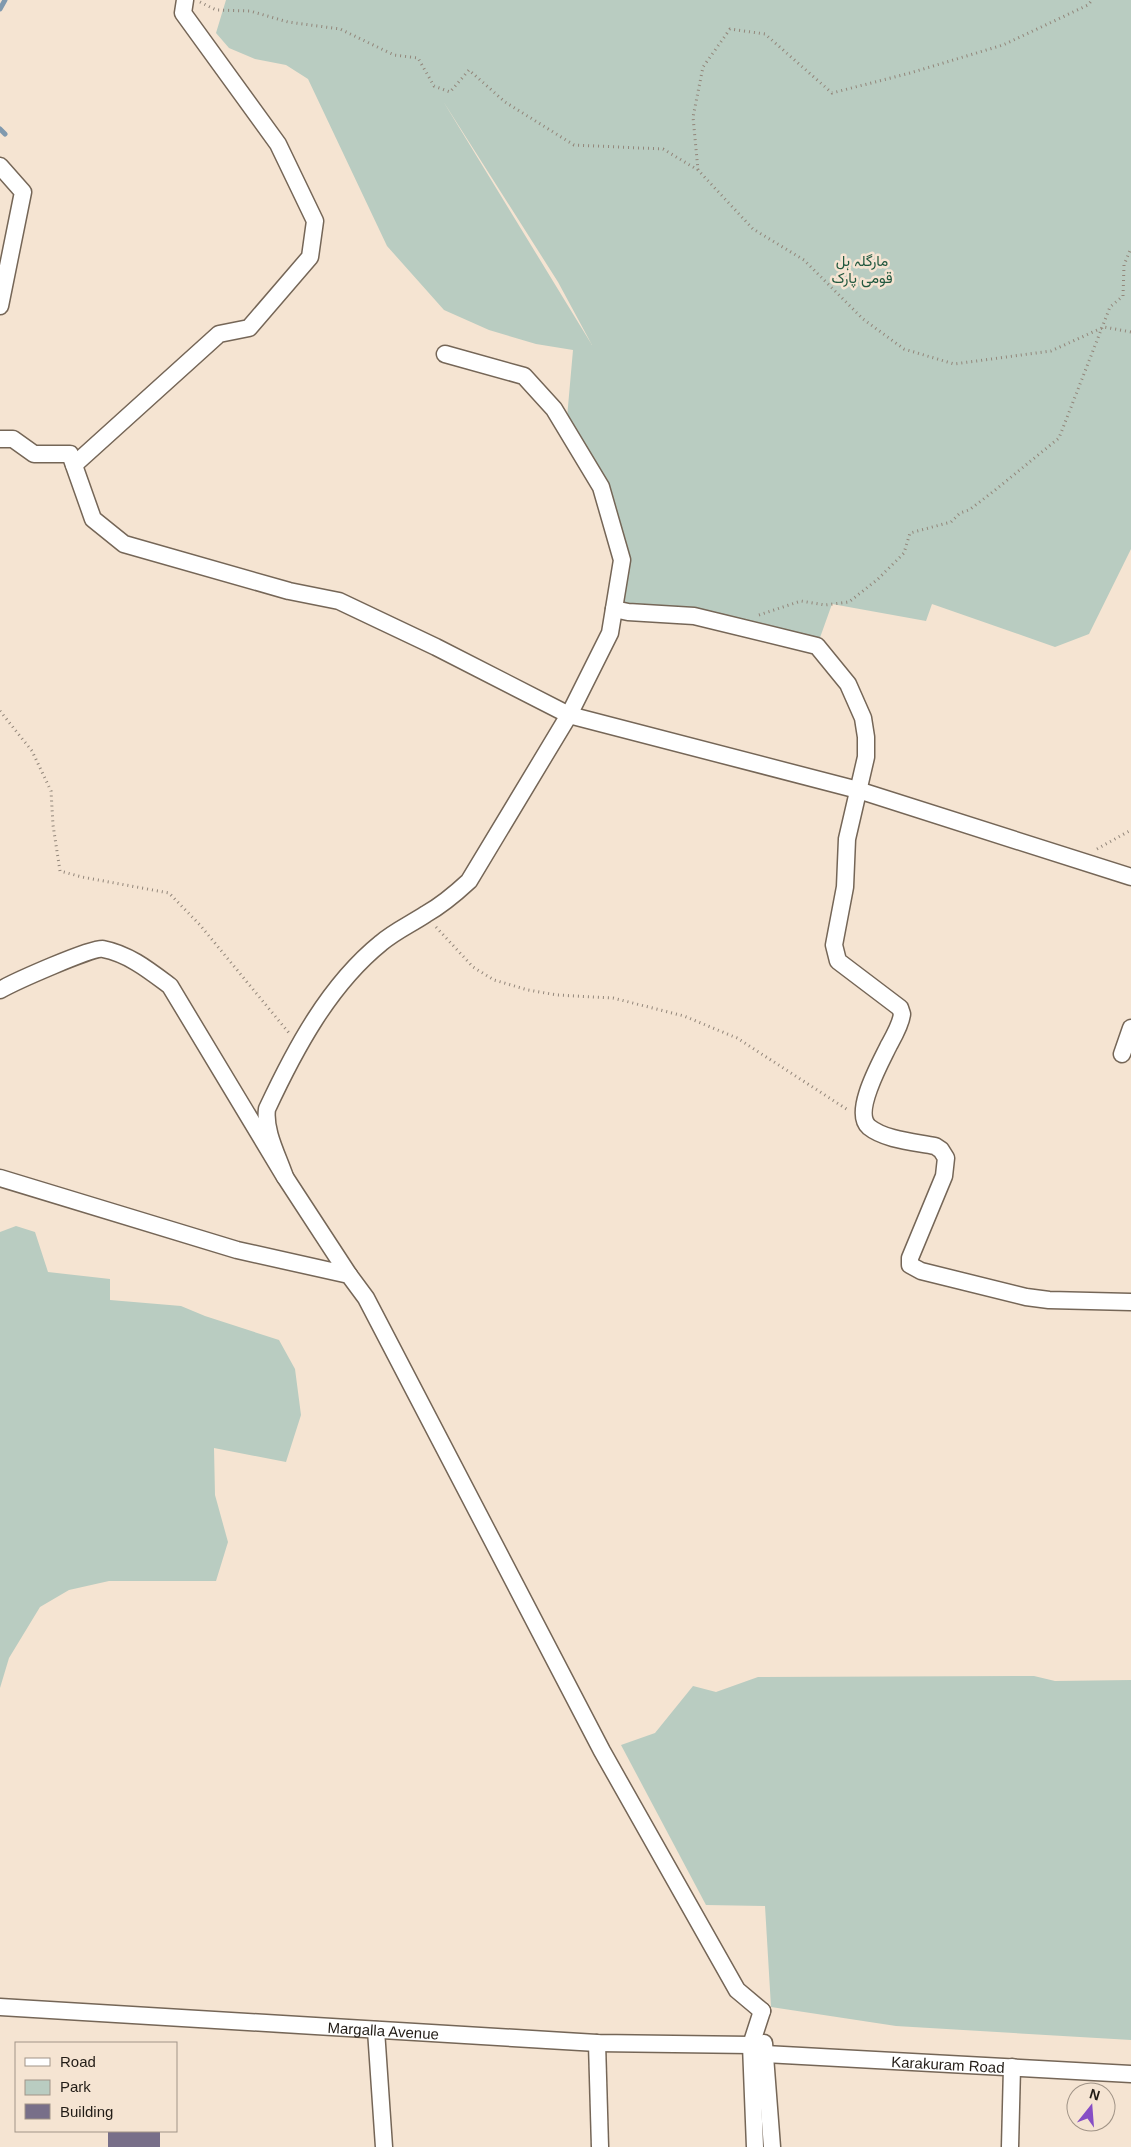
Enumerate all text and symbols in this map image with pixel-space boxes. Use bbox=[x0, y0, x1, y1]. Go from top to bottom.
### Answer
park label: مارگلہ ہل قومی پارک bbox=[831, 252, 893, 288]
street label: Margalla Avenue bbox=[327, 2018, 439, 2042]
legend bbox=[15, 2042, 178, 2132]
street label: Karakuram Road bbox=[891, 2052, 1005, 2076]
text: Road bbox=[60, 2053, 96, 2070]
text: Park bbox=[60, 2078, 91, 2095]
north arrow bbox=[1066, 2082, 1116, 2132]
text: N bbox=[1088, 2085, 1102, 2104]
text: Building bbox=[60, 2103, 113, 2120]

